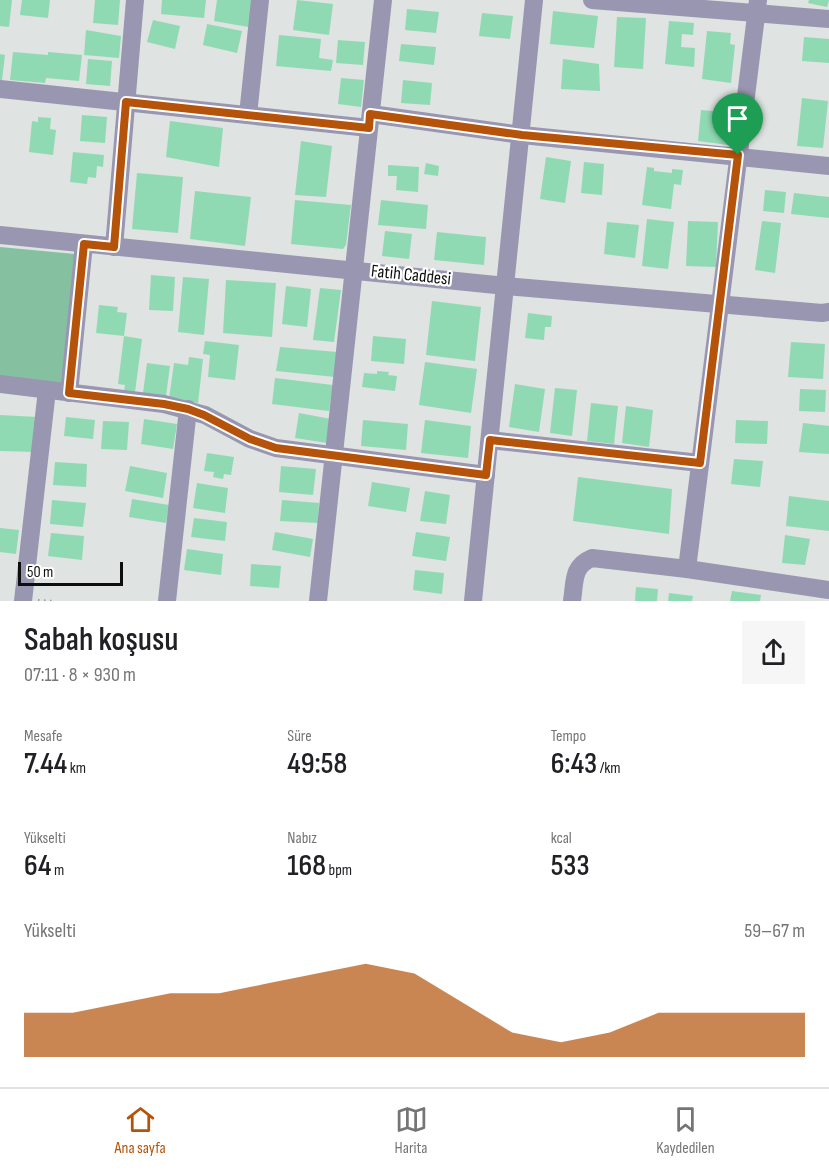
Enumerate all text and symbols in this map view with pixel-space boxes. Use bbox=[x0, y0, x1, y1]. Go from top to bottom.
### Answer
pin bbox=[712, 93, 763, 155]
icon: arrive bbox=[721, 102, 754, 135]
street label: Fatih Caddesi bbox=[370, 260, 452, 290]
scale bar bbox=[18, 559, 123, 586]
text: 50 m bbox=[27, 563, 53, 582]
text: Sabah koşusu bbox=[24, 620, 178, 660]
button: share bbox=[742, 621, 805, 684]
text: 07:11 · 8 × 930 m bbox=[24, 663, 136, 687]
text: Mesafe bbox=[24, 727, 62, 746]
text: Süre bbox=[287, 727, 312, 746]
text: Tempo bbox=[551, 727, 586, 746]
text: 7.44 bbox=[24, 746, 67, 782]
text: 49:58 bbox=[287, 746, 347, 782]
text: 6:43 bbox=[551, 746, 597, 782]
text: km bbox=[67, 759, 86, 778]
text: /km bbox=[597, 759, 621, 778]
text: Yükselti bbox=[24, 829, 66, 848]
text: Nabız bbox=[287, 829, 317, 848]
text: kcal bbox=[551, 829, 572, 848]
text: 64 bbox=[24, 848, 51, 884]
text: 168 bbox=[287, 848, 326, 884]
text: 533 bbox=[551, 848, 590, 884]
text: m bbox=[51, 861, 64, 880]
text: bpm bbox=[326, 861, 352, 880]
text: Yükselti bbox=[24, 919, 76, 943]
text: 59–67 m bbox=[744, 919, 805, 943]
tab: Ana sayfa bbox=[114, 1103, 166, 1158]
tab: Harita bbox=[395, 1103, 428, 1158]
tab: Kaydedilen bbox=[656, 1103, 715, 1158]

